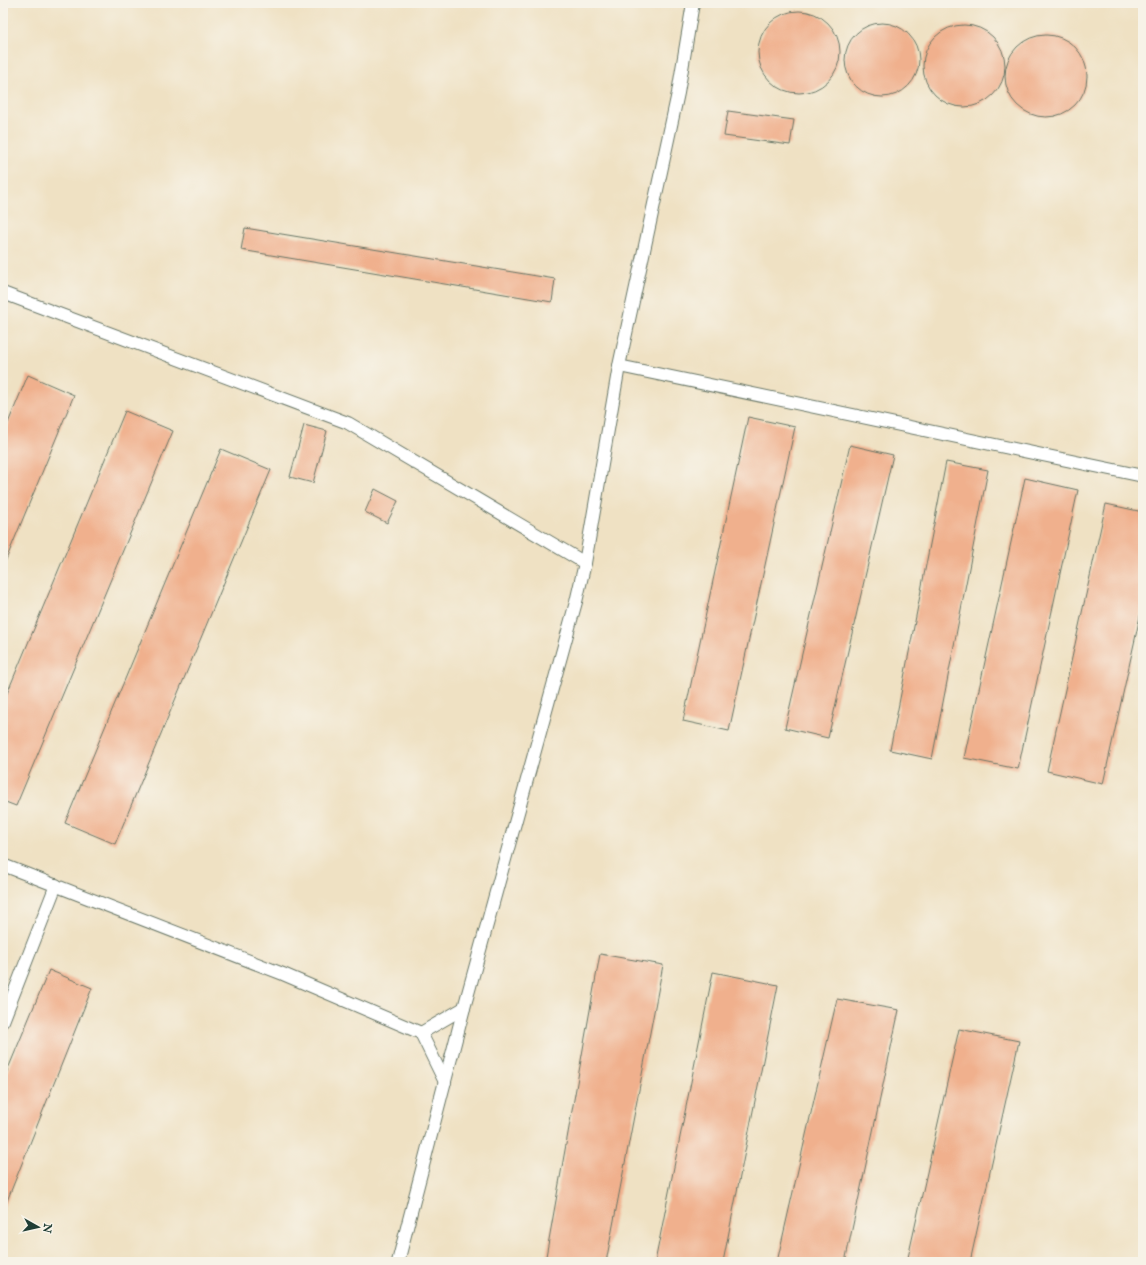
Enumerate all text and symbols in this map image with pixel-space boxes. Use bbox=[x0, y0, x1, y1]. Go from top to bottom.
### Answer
north arrow bbox=[18, 1207, 58, 1247]
text: N bbox=[39, 1222, 55, 1234]

